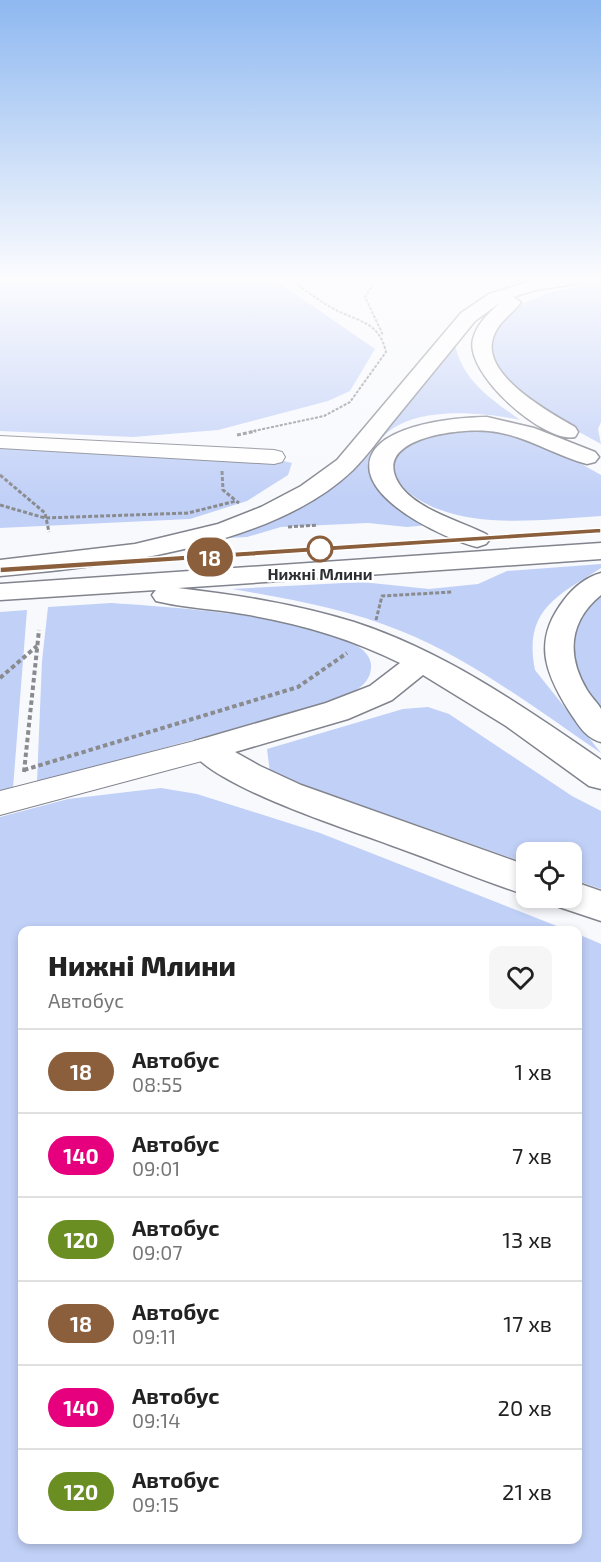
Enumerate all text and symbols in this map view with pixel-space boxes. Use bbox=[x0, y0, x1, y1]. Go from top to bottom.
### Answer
marker: Нижні Млини bbox=[307, 536, 333, 562]
line badge: 18 bbox=[183, 538, 237, 576]
text: 18 bbox=[199, 545, 221, 570]
place label: Нижні Млини bbox=[267, 564, 373, 583]
map controls bbox=[516, 842, 582, 908]
button: locate bbox=[516, 842, 582, 908]
button: heart bbox=[489, 946, 552, 1009]
text: Нижні Млини bbox=[48, 948, 236, 982]
text: Автобус bbox=[48, 988, 124, 1012]
text: Автобус bbox=[132, 1046, 220, 1072]
text: 1 хв bbox=[514, 1058, 552, 1084]
text: 18 bbox=[70, 1059, 92, 1084]
text: 08:55 bbox=[132, 1072, 182, 1096]
text: Автобус bbox=[132, 1130, 220, 1156]
text: 7 хв bbox=[512, 1142, 552, 1168]
text: 140 bbox=[63, 1143, 99, 1168]
text: 09:01 bbox=[132, 1156, 180, 1180]
text: Автобус bbox=[132, 1214, 220, 1240]
text: 13 хв bbox=[502, 1226, 552, 1252]
text: 120 bbox=[64, 1227, 98, 1252]
text: 09:07 bbox=[132, 1240, 183, 1264]
text: Автобус bbox=[132, 1298, 220, 1324]
text: 17 хв bbox=[503, 1310, 552, 1336]
text: 18 bbox=[70, 1311, 92, 1336]
text: 09:11 bbox=[132, 1324, 176, 1348]
text: Автобус bbox=[132, 1382, 220, 1408]
text: 20 хв bbox=[498, 1394, 552, 1420]
text: 140 bbox=[63, 1395, 99, 1420]
text: 09:14 bbox=[132, 1408, 180, 1432]
text: Автобус bbox=[132, 1466, 220, 1492]
text: 21 хв bbox=[502, 1478, 552, 1504]
text: 120 bbox=[64, 1479, 98, 1504]
text: 09:15 bbox=[132, 1492, 179, 1516]

